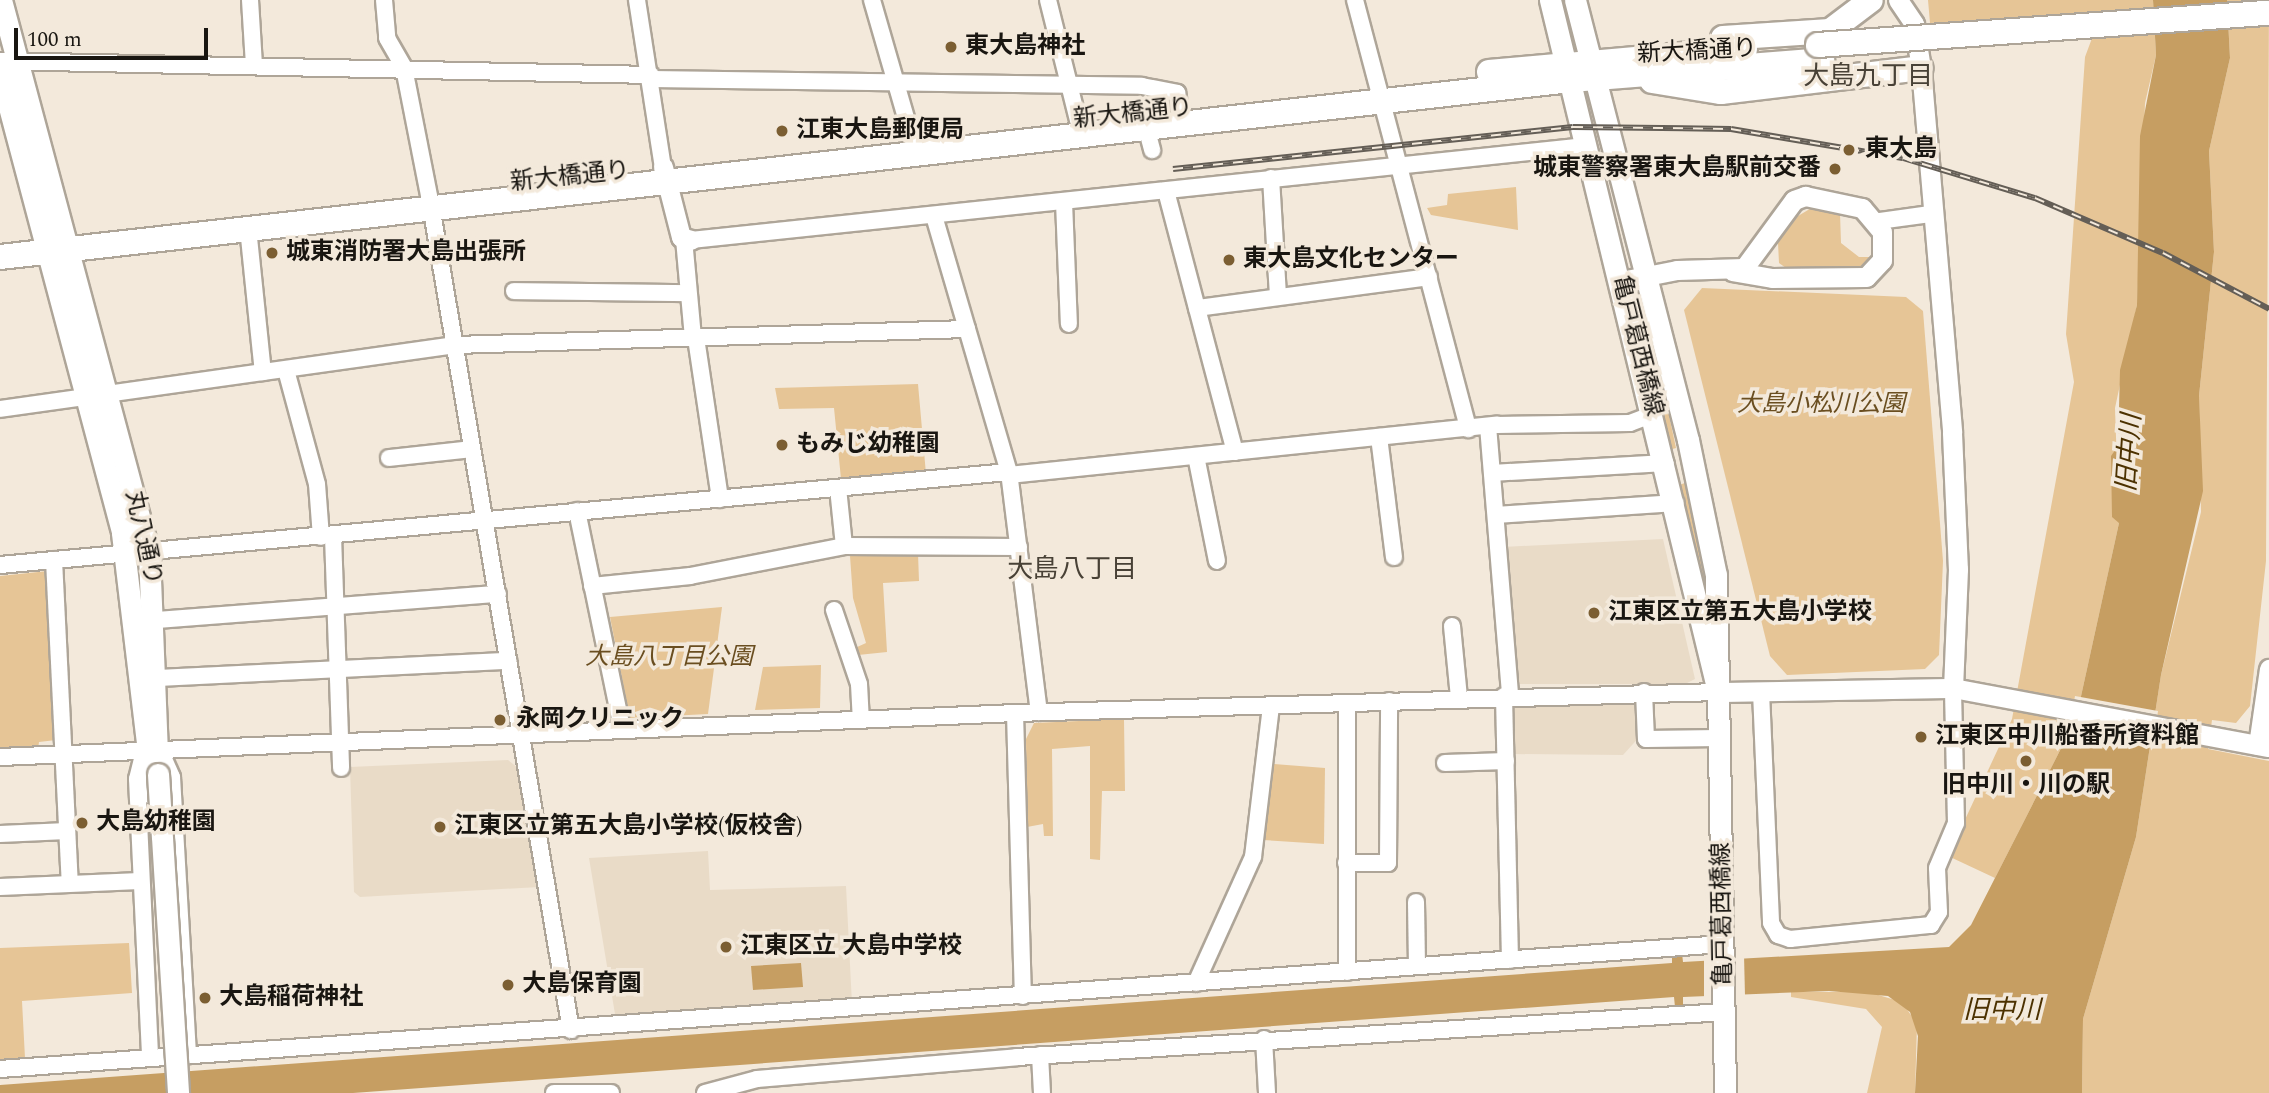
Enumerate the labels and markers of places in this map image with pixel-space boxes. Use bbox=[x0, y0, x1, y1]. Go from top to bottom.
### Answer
place label: 東大島神社 bbox=[965, 33, 1085, 61]
marker: 東大島神社 bbox=[943, 39, 959, 55]
place label: 江東大島郵便局 bbox=[796, 117, 964, 145]
marker: 江東大島郵便局 bbox=[774, 123, 790, 139]
place label: 東大島 bbox=[1865, 136, 1937, 164]
marker: 東大島 bbox=[1839, 140, 1859, 160]
place label: 城東警察署東大島駅前交番 bbox=[1533, 155, 1821, 183]
marker: 城東警察署東大島駅前交番 bbox=[1827, 161, 1843, 177]
place label: 城東消防署大島出張所 bbox=[286, 239, 526, 267]
marker: 城東消防署大島出張所 bbox=[264, 245, 280, 261]
place label: 東大島文化センター bbox=[1243, 246, 1459, 274]
marker: 東大島文化センター bbox=[1221, 252, 1237, 268]
place label: もみじ幼稚園 bbox=[796, 431, 940, 459]
marker: もみじ幼稚園 bbox=[774, 437, 790, 453]
place label: 江東区立第五大島小学校 bbox=[1608, 599, 1872, 627]
marker: 江東区立第五大島小学校 bbox=[1586, 605, 1602, 621]
place label: 永岡クリニック bbox=[516, 706, 684, 734]
marker: 永岡クリニック bbox=[490, 710, 510, 730]
place label: 江東区中川船番所資料館 bbox=[1935, 723, 2199, 751]
marker: 江東区中川船番所資料館 bbox=[1913, 729, 1929, 745]
marker: 旧中川・川の駅 bbox=[2018, 753, 2034, 769]
place label: 旧中川・川の駅 bbox=[1942, 772, 2110, 800]
place label: 大島幼稚園 bbox=[96, 809, 216, 837]
place label: 江東区立第五大島小学校(仮校舎) bbox=[454, 813, 803, 841]
marker: 大島幼稚園 bbox=[74, 815, 90, 831]
marker: 江東区立第五大島小学校(仮校舎) bbox=[432, 819, 448, 835]
place label: 江東区立 大島中学校 bbox=[740, 933, 962, 961]
marker: 江東区立 大島中学校 bbox=[718, 939, 734, 955]
place label: 大島保育園 bbox=[522, 971, 642, 999]
marker: 大島保育園 bbox=[500, 977, 516, 993]
place label: 大島稲荷神社 bbox=[219, 984, 363, 1012]
marker: 大島稲荷神社 bbox=[197, 990, 213, 1006]

